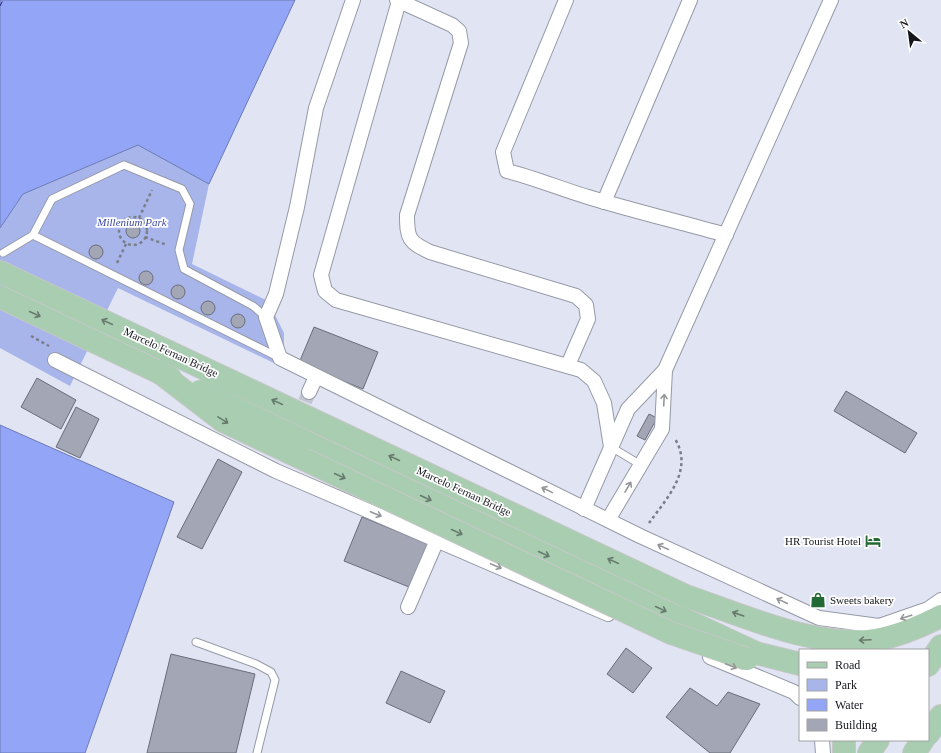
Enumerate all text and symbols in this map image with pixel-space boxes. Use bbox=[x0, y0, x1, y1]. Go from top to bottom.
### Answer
north arrow bbox=[889, 12, 929, 52]
text: N bbox=[898, 16, 911, 30]
park label: Millenium Park bbox=[96, 216, 168, 228]
one-way arrow bbox=[29, 311, 41, 318]
one-way arrow bbox=[101, 318, 113, 325]
street label: Marcelo Fernan Bridge bbox=[122, 325, 220, 379]
one-way arrow bbox=[660, 394, 667, 407]
one-way arrow bbox=[271, 398, 283, 405]
one-way arrow bbox=[217, 416, 229, 424]
one-way arrow bbox=[389, 454, 401, 461]
street label: Marcelo Fernan Bridge bbox=[415, 464, 513, 518]
one-way arrow bbox=[334, 473, 346, 480]
one-way arrow bbox=[625, 481, 633, 493]
one-way arrow bbox=[541, 486, 553, 493]
one-way arrow bbox=[420, 495, 432, 502]
one-way arrow bbox=[370, 511, 382, 519]
one-way arrow bbox=[451, 529, 463, 536]
hotel icon: HR Tourist Hotel bbox=[864, 532, 882, 550]
place label: HR Tourist Hotel bbox=[785, 535, 861, 547]
one-way arrow bbox=[658, 543, 670, 550]
one-way arrow bbox=[537, 551, 549, 558]
one-way arrow bbox=[607, 557, 619, 564]
one-way arrow bbox=[489, 563, 501, 570]
shop icon: Sweets bakery bbox=[809, 591, 827, 609]
place label: Sweets bakery bbox=[830, 594, 894, 606]
one-way arrow bbox=[776, 597, 788, 604]
one-way arrow bbox=[655, 606, 667, 613]
one-way arrow bbox=[732, 610, 745, 617]
one-way arrow bbox=[900, 613, 912, 621]
one-way arrow bbox=[859, 637, 872, 644]
legend bbox=[799, 649, 929, 741]
text: Road bbox=[835, 658, 860, 672]
one-way arrow bbox=[725, 662, 737, 670]
text: Park bbox=[835, 678, 857, 692]
text: Water bbox=[835, 698, 863, 712]
text: Building bbox=[835, 718, 877, 732]

